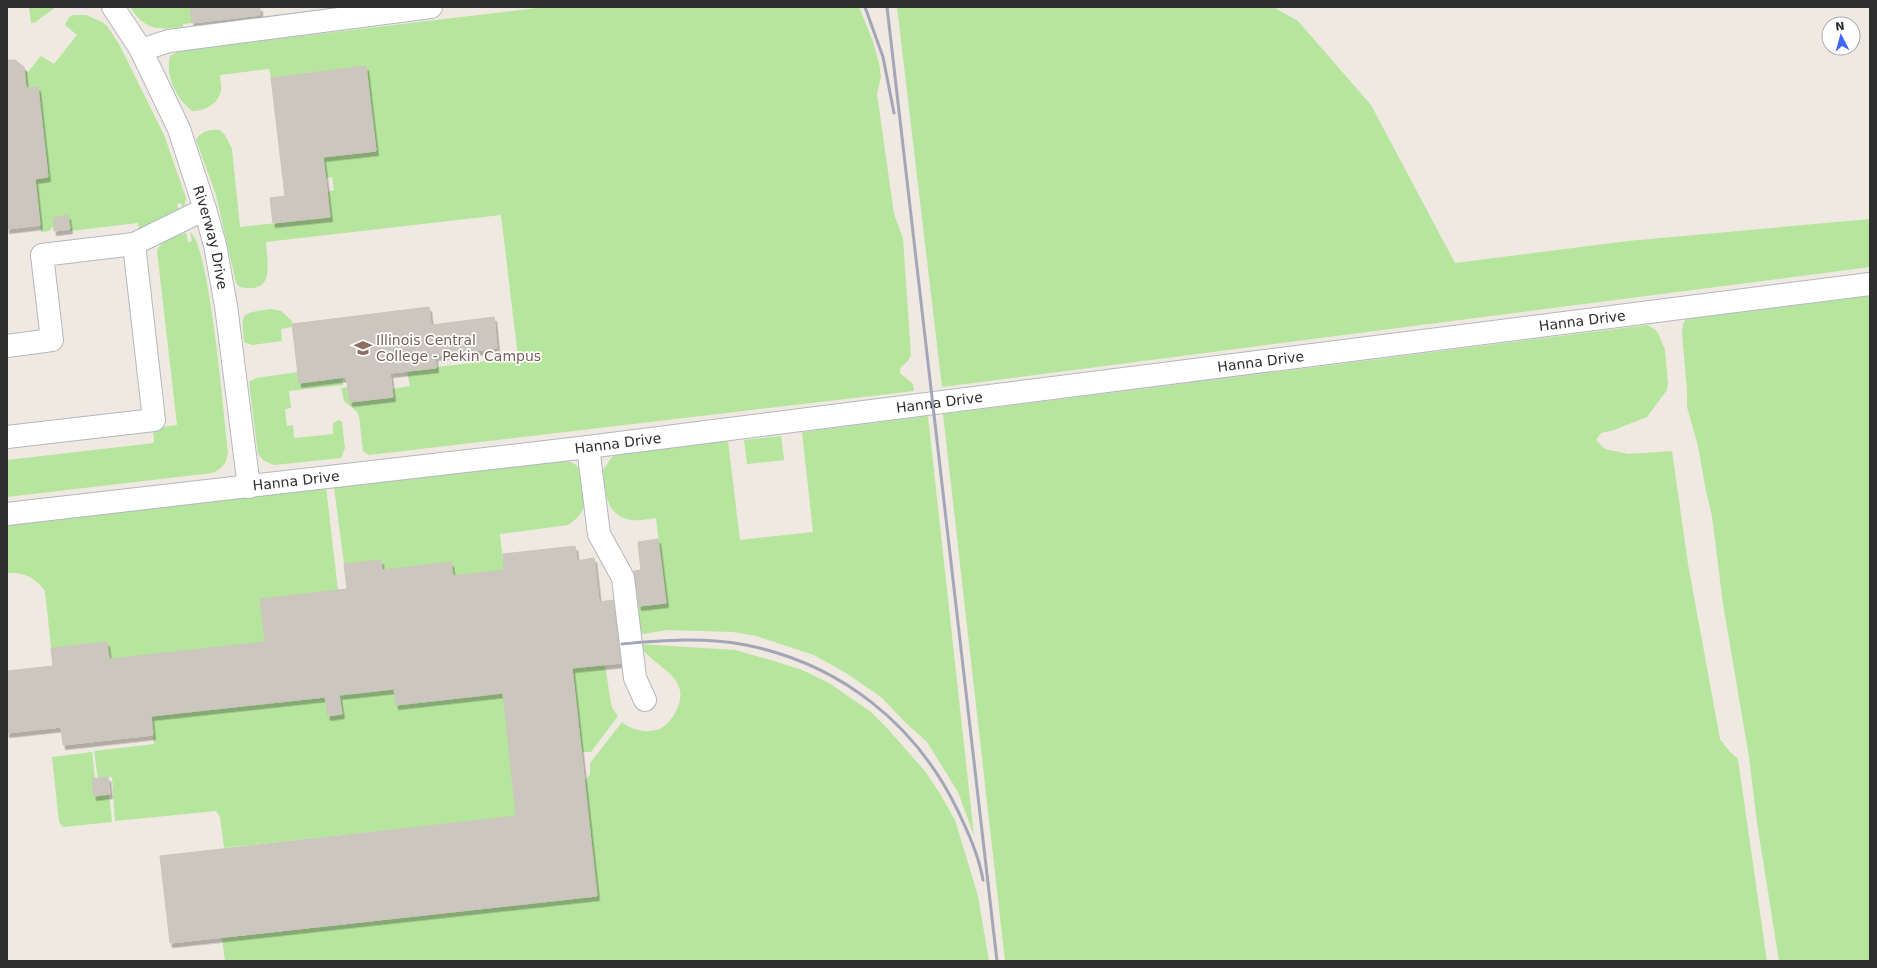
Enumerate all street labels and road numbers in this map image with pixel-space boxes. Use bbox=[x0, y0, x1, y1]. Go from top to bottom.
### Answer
street label: Riverway Drive bbox=[190, 183, 231, 290]
street label: Hanna Drive bbox=[1538, 307, 1626, 334]
street label: Hanna Drive bbox=[1216, 348, 1305, 375]
street label: Hanna Drive bbox=[895, 389, 984, 416]
street label: Hanna Drive bbox=[574, 430, 662, 456]
street label: Hanna Drive bbox=[252, 468, 340, 494]

